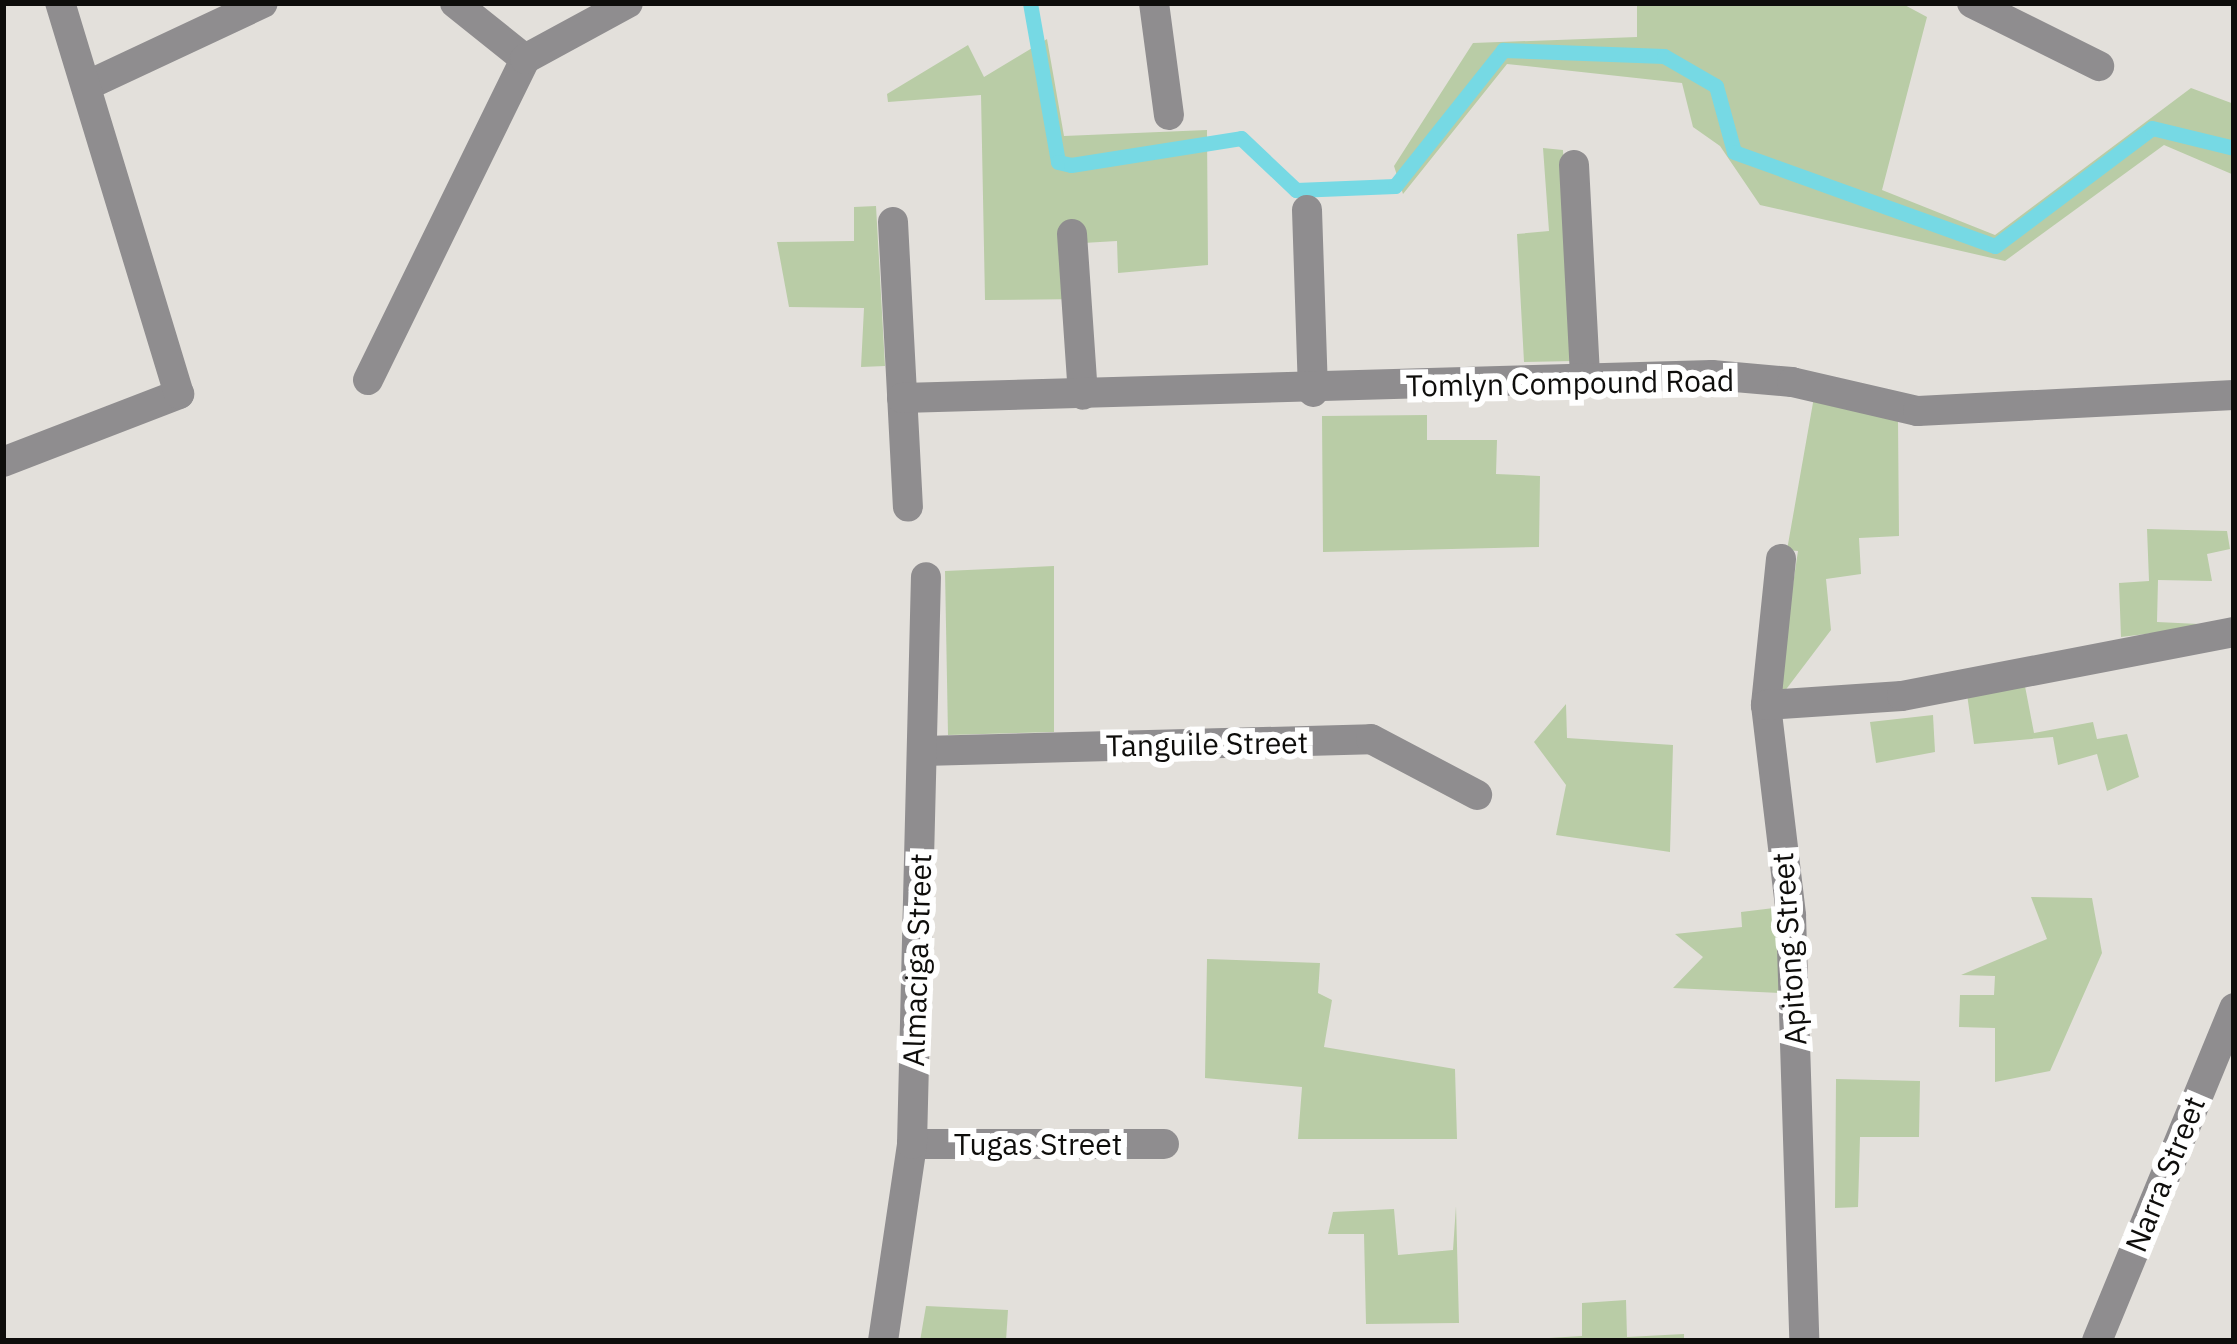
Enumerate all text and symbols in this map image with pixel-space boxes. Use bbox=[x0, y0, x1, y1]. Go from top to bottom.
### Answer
street label: Tomlyn Compound Road bbox=[1405, 362, 1735, 404]
street label: Tanguile Street bbox=[1106, 724, 1308, 764]
street label: Apitong Street bbox=[1764, 851, 1814, 1047]
street label: Almaciga Street bbox=[895, 853, 939, 1067]
street label: Narra Street bbox=[2117, 1091, 2213, 1257]
street label: Tugas Street bbox=[954, 1126, 1122, 1162]

